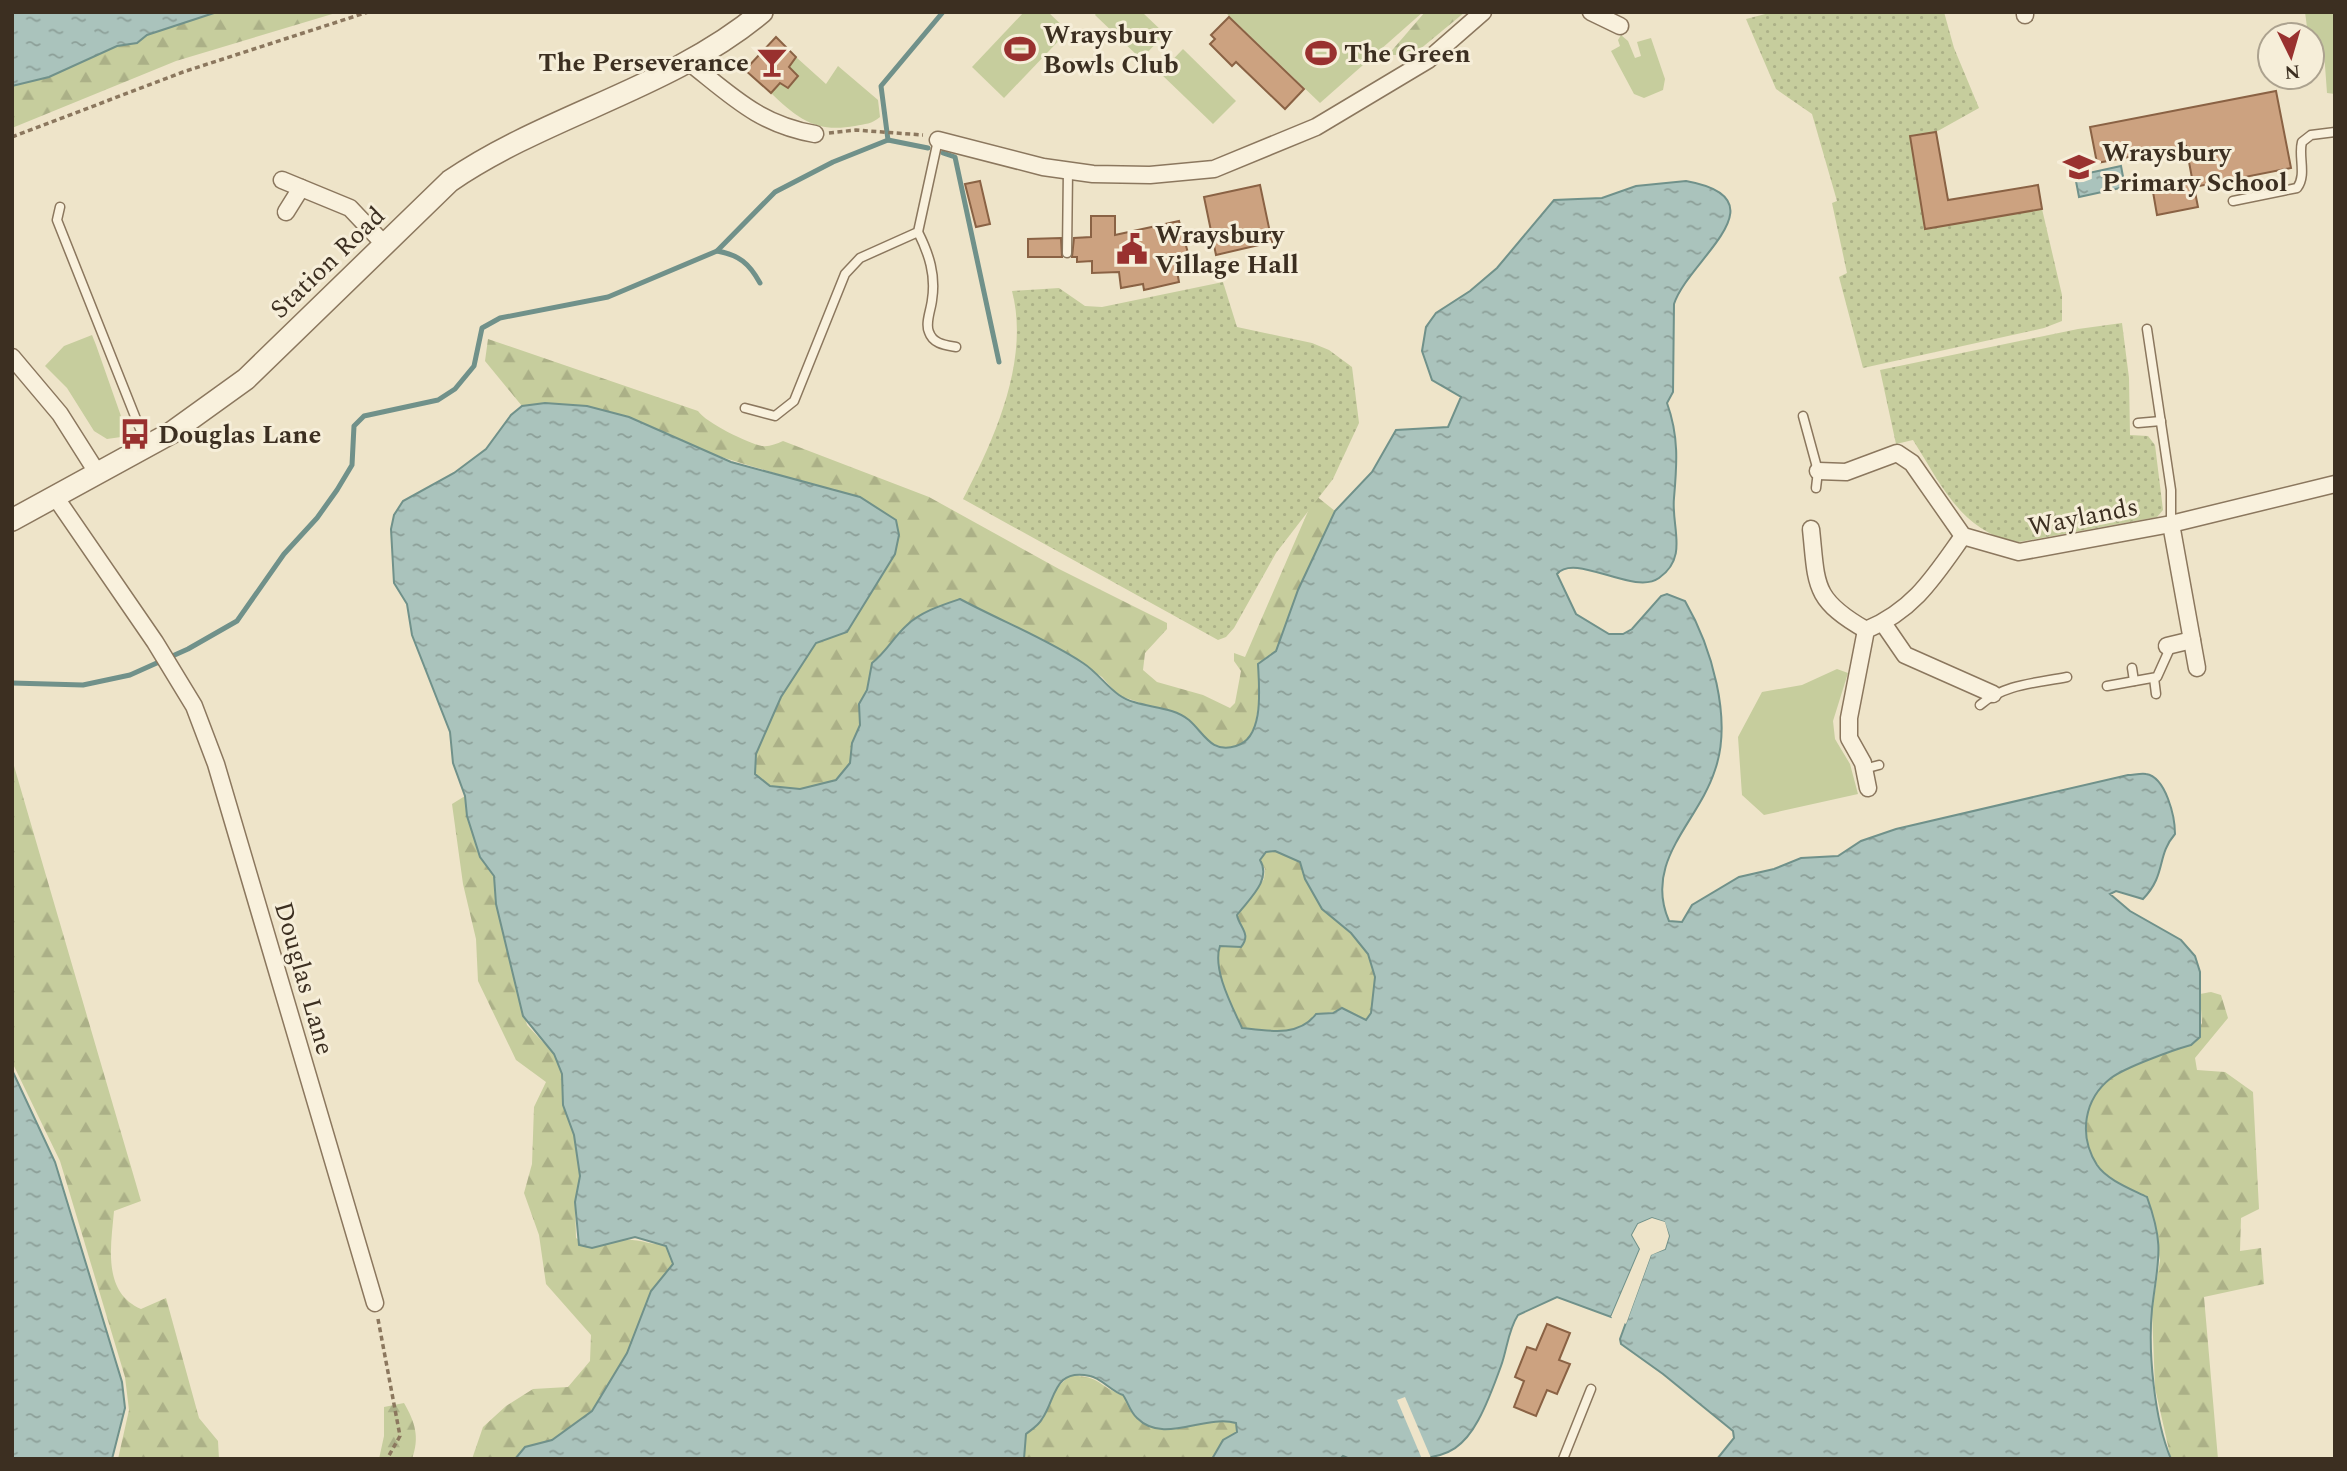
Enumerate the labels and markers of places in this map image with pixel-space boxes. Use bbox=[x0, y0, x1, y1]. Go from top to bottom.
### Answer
place label: Wraysbury Bowls Club bbox=[1043, 15, 1179, 85]
sports icon: Wraysbury Bowls Club bbox=[1003, 32, 1037, 66]
place label: The Green bbox=[1344, 34, 1471, 74]
sports icon: The Green bbox=[1304, 36, 1338, 70]
place label: The Perseverance bbox=[538, 43, 749, 83]
bar icon: The Perseverance bbox=[755, 45, 789, 79]
place label: Wraysbury Primary School bbox=[2102, 133, 2287, 203]
school or university icon: Wraysbury Primary School bbox=[2062, 150, 2096, 184]
place label: Wraysbury Village Hall bbox=[1155, 215, 1299, 285]
public building icon: Wraysbury Village Hall bbox=[1115, 232, 1149, 266]
place label: Douglas Lane bbox=[158, 415, 321, 455]
bus stop icon: Douglas Lane bbox=[118, 417, 152, 451]

